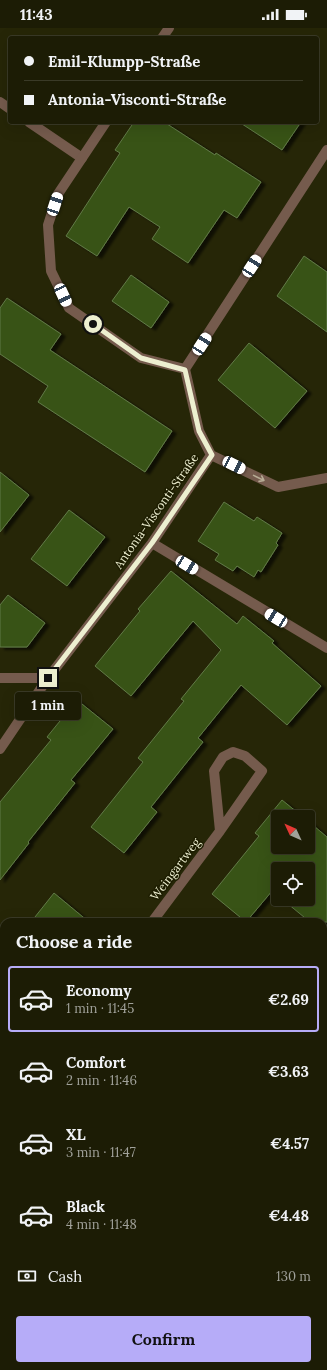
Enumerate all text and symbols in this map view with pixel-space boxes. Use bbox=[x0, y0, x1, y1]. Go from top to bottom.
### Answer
text: 11:43 bbox=[20, 5, 53, 24]
text: Emil-Klumpp-Straße bbox=[48, 52, 200, 71]
text: Antonia-Visconti-Straße bbox=[48, 90, 226, 109]
car bbox=[46, 191, 64, 217]
car bbox=[240, 253, 264, 279]
car bbox=[52, 282, 74, 308]
route start bbox=[84, 315, 102, 333]
car bbox=[190, 331, 214, 357]
street label: Antonia-Visconti-Straße bbox=[110, 450, 202, 572]
car bbox=[221, 454, 247, 476]
one-way arrow bbox=[253, 475, 265, 482]
car bbox=[174, 554, 200, 576]
car bbox=[263, 607, 289, 629]
route end bbox=[39, 669, 57, 687]
callout: 1 min bbox=[15, 692, 81, 720]
text: 1 min bbox=[31, 697, 65, 714]
north arrow bbox=[271, 810, 315, 854]
map controls bbox=[271, 810, 315, 906]
street label: Weingartweg bbox=[147, 835, 204, 903]
button: locate bbox=[271, 862, 315, 906]
text: Choose a ride bbox=[16, 930, 132, 953]
icon: car bbox=[18, 981, 54, 1017]
text: Economy bbox=[66, 981, 131, 1000]
text: €2.69 bbox=[268, 990, 309, 1009]
text: 1 min · 11:45 bbox=[66, 1000, 134, 1017]
icon: car bbox=[18, 1053, 54, 1089]
text: Comfort bbox=[66, 1053, 126, 1072]
text: €3.63 bbox=[268, 1062, 309, 1081]
text: 2 min · 11:46 bbox=[66, 1072, 137, 1089]
icon: car bbox=[18, 1125, 54, 1161]
text: XL bbox=[66, 1125, 86, 1144]
text: €4.57 bbox=[270, 1134, 309, 1153]
text: 3 min · 11:47 bbox=[66, 1144, 136, 1161]
icon: car bbox=[18, 1197, 54, 1233]
text: Black bbox=[66, 1197, 105, 1216]
text: €4.48 bbox=[268, 1206, 309, 1225]
text: 4 min · 11:48 bbox=[66, 1216, 137, 1233]
icon: cash bbox=[16, 1265, 38, 1287]
text: Cash bbox=[48, 1267, 82, 1286]
text: 130 m bbox=[276, 1268, 311, 1285]
button: Confirm bbox=[16, 1316, 311, 1362]

